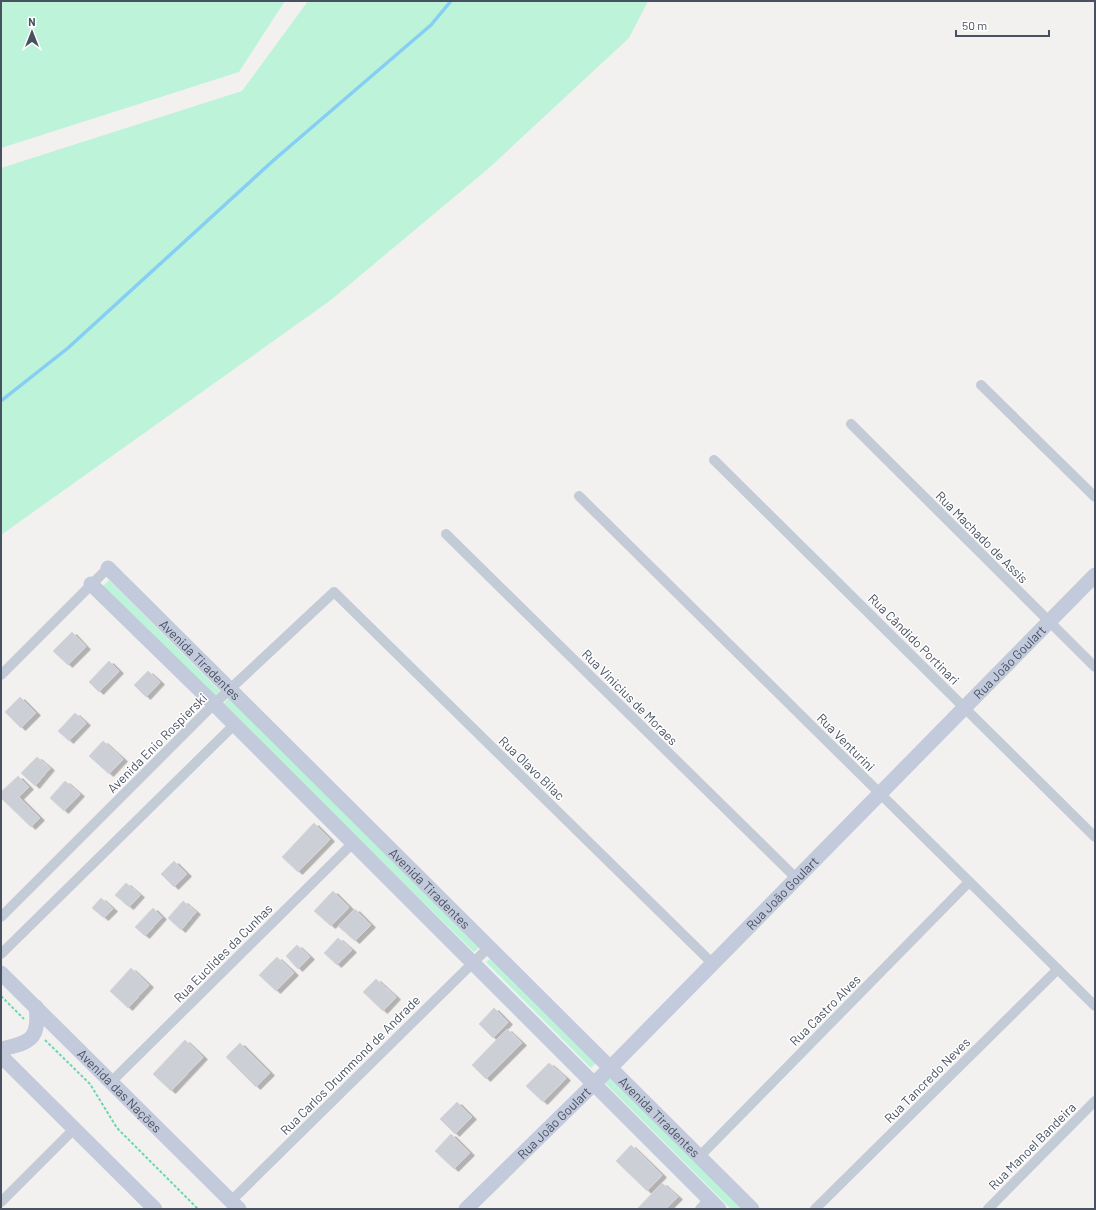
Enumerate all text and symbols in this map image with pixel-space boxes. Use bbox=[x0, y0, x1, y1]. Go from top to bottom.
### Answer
north arrow bbox=[12, 12, 52, 52]
scale bar bbox=[956, 12, 1049, 38]
text: N bbox=[28, 15, 36, 28]
text: 50 m bbox=[962, 18, 987, 32]
street label: Rua Machado de Assis bbox=[933, 488, 1031, 586]
street label: Rua Cândido Portinari bbox=[865, 590, 963, 688]
street label: Avenida Tiradentes bbox=[156, 616, 244, 703]
street label: Rua João Goulart bbox=[970, 622, 1049, 702]
street label: Rua Vinicius de Moraes bbox=[579, 646, 681, 748]
street label: Avenida Enio Rospierski bbox=[104, 690, 210, 796]
street label: Rua Venturini bbox=[814, 710, 878, 774]
street label: Rua Olavo Bilac bbox=[496, 733, 568, 804]
street label: Avenida Tiradentes bbox=[386, 845, 474, 932]
street label: Rua João Goulart bbox=[743, 853, 822, 933]
street label: Rua Euclides da Cunhas bbox=[170, 900, 276, 1006]
street label: Rua Castro Alves bbox=[786, 971, 864, 1049]
street label: Rua Carlos Drummond de Andrade bbox=[277, 992, 423, 1138]
street label: Rua Tancredo Neves bbox=[881, 1034, 973, 1126]
street label: Avenida das Nações bbox=[74, 1045, 165, 1136]
street label: Avenida Tiradentes bbox=[616, 1073, 703, 1161]
street label: Rua João Goulart bbox=[514, 1084, 594, 1162]
street label: Rua Manoel Bandeira bbox=[985, 1099, 1079, 1193]

